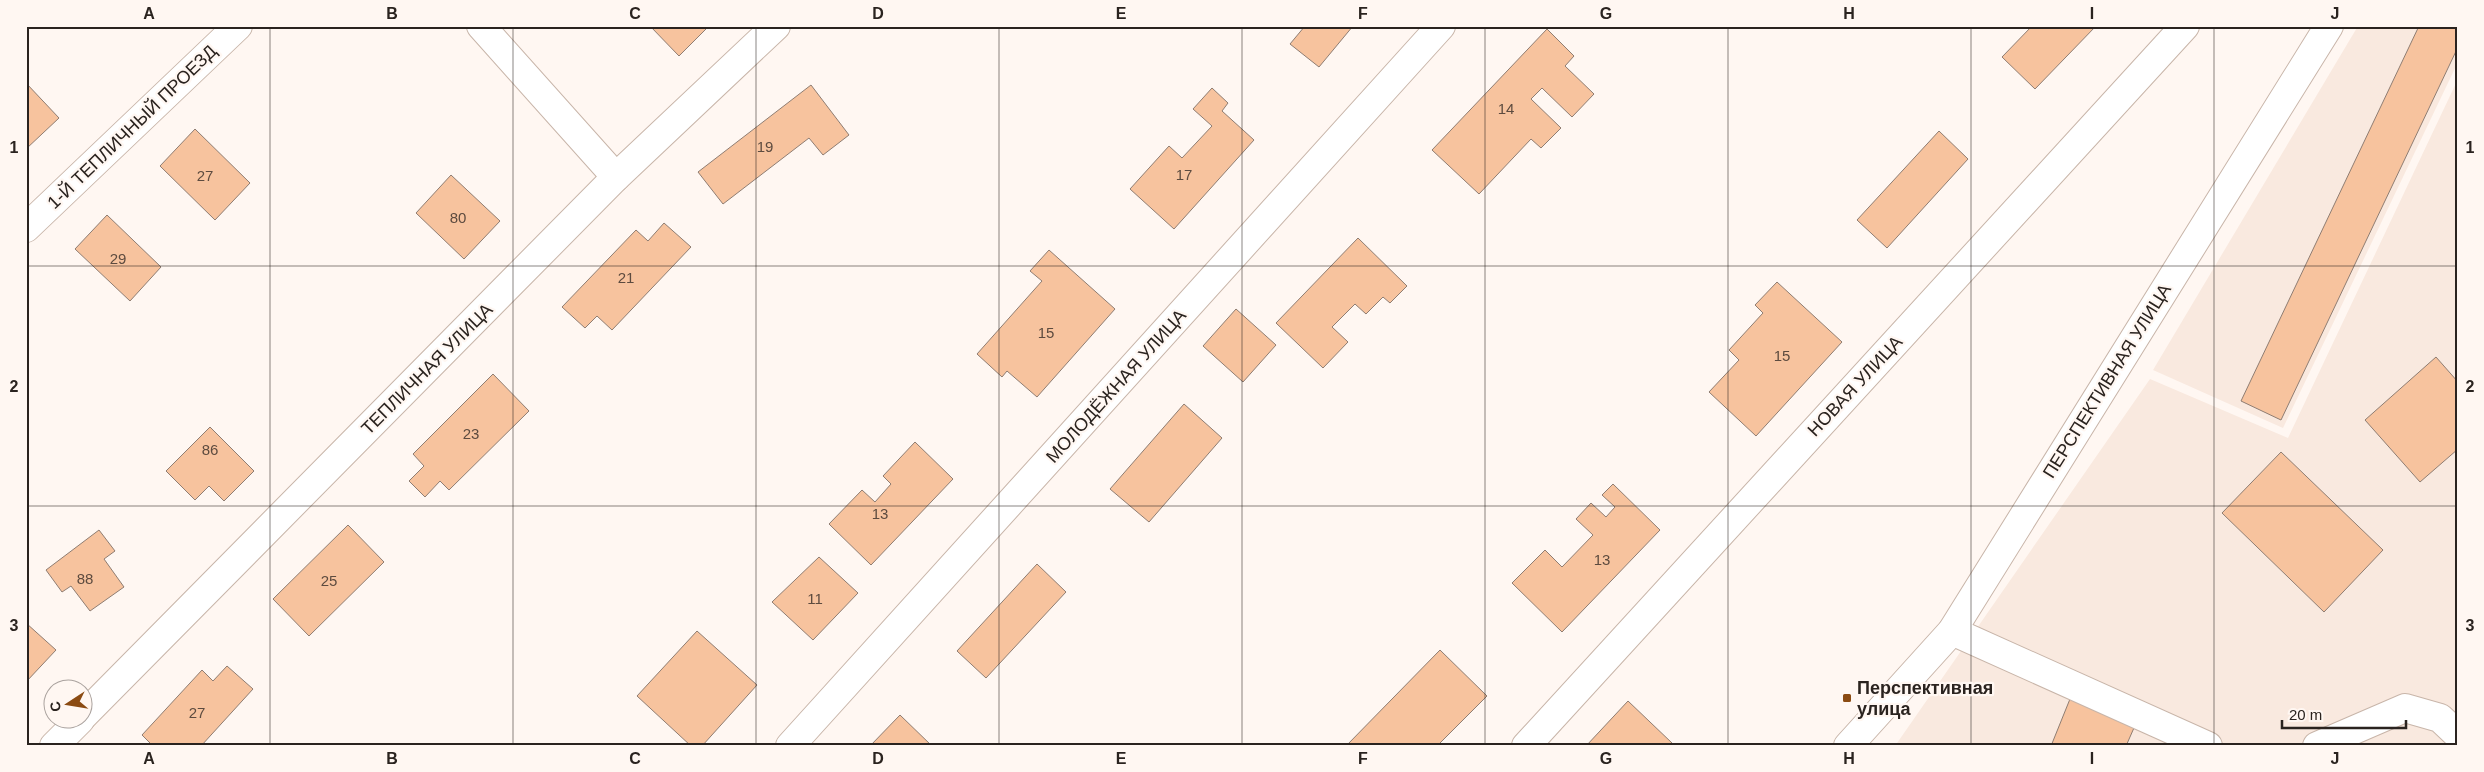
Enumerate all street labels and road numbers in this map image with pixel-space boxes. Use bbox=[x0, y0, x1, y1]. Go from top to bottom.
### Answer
street label: 1-Й ТЕПЛИЧНЫЙ ПРОЕЗД bbox=[43, 40, 220, 213]
street label: ПЕРСПЕКТИВНАЯ УЛИЦА bbox=[2039, 280, 2175, 482]
street label: ТЕПЛИЧНАЯ УЛИЦА bbox=[357, 299, 497, 439]
street label: МОЛОДЁЖНАЯ УЛИЦА bbox=[1042, 305, 1190, 467]
street label: НОВАЯ УЛИЦА bbox=[1804, 332, 1906, 440]

